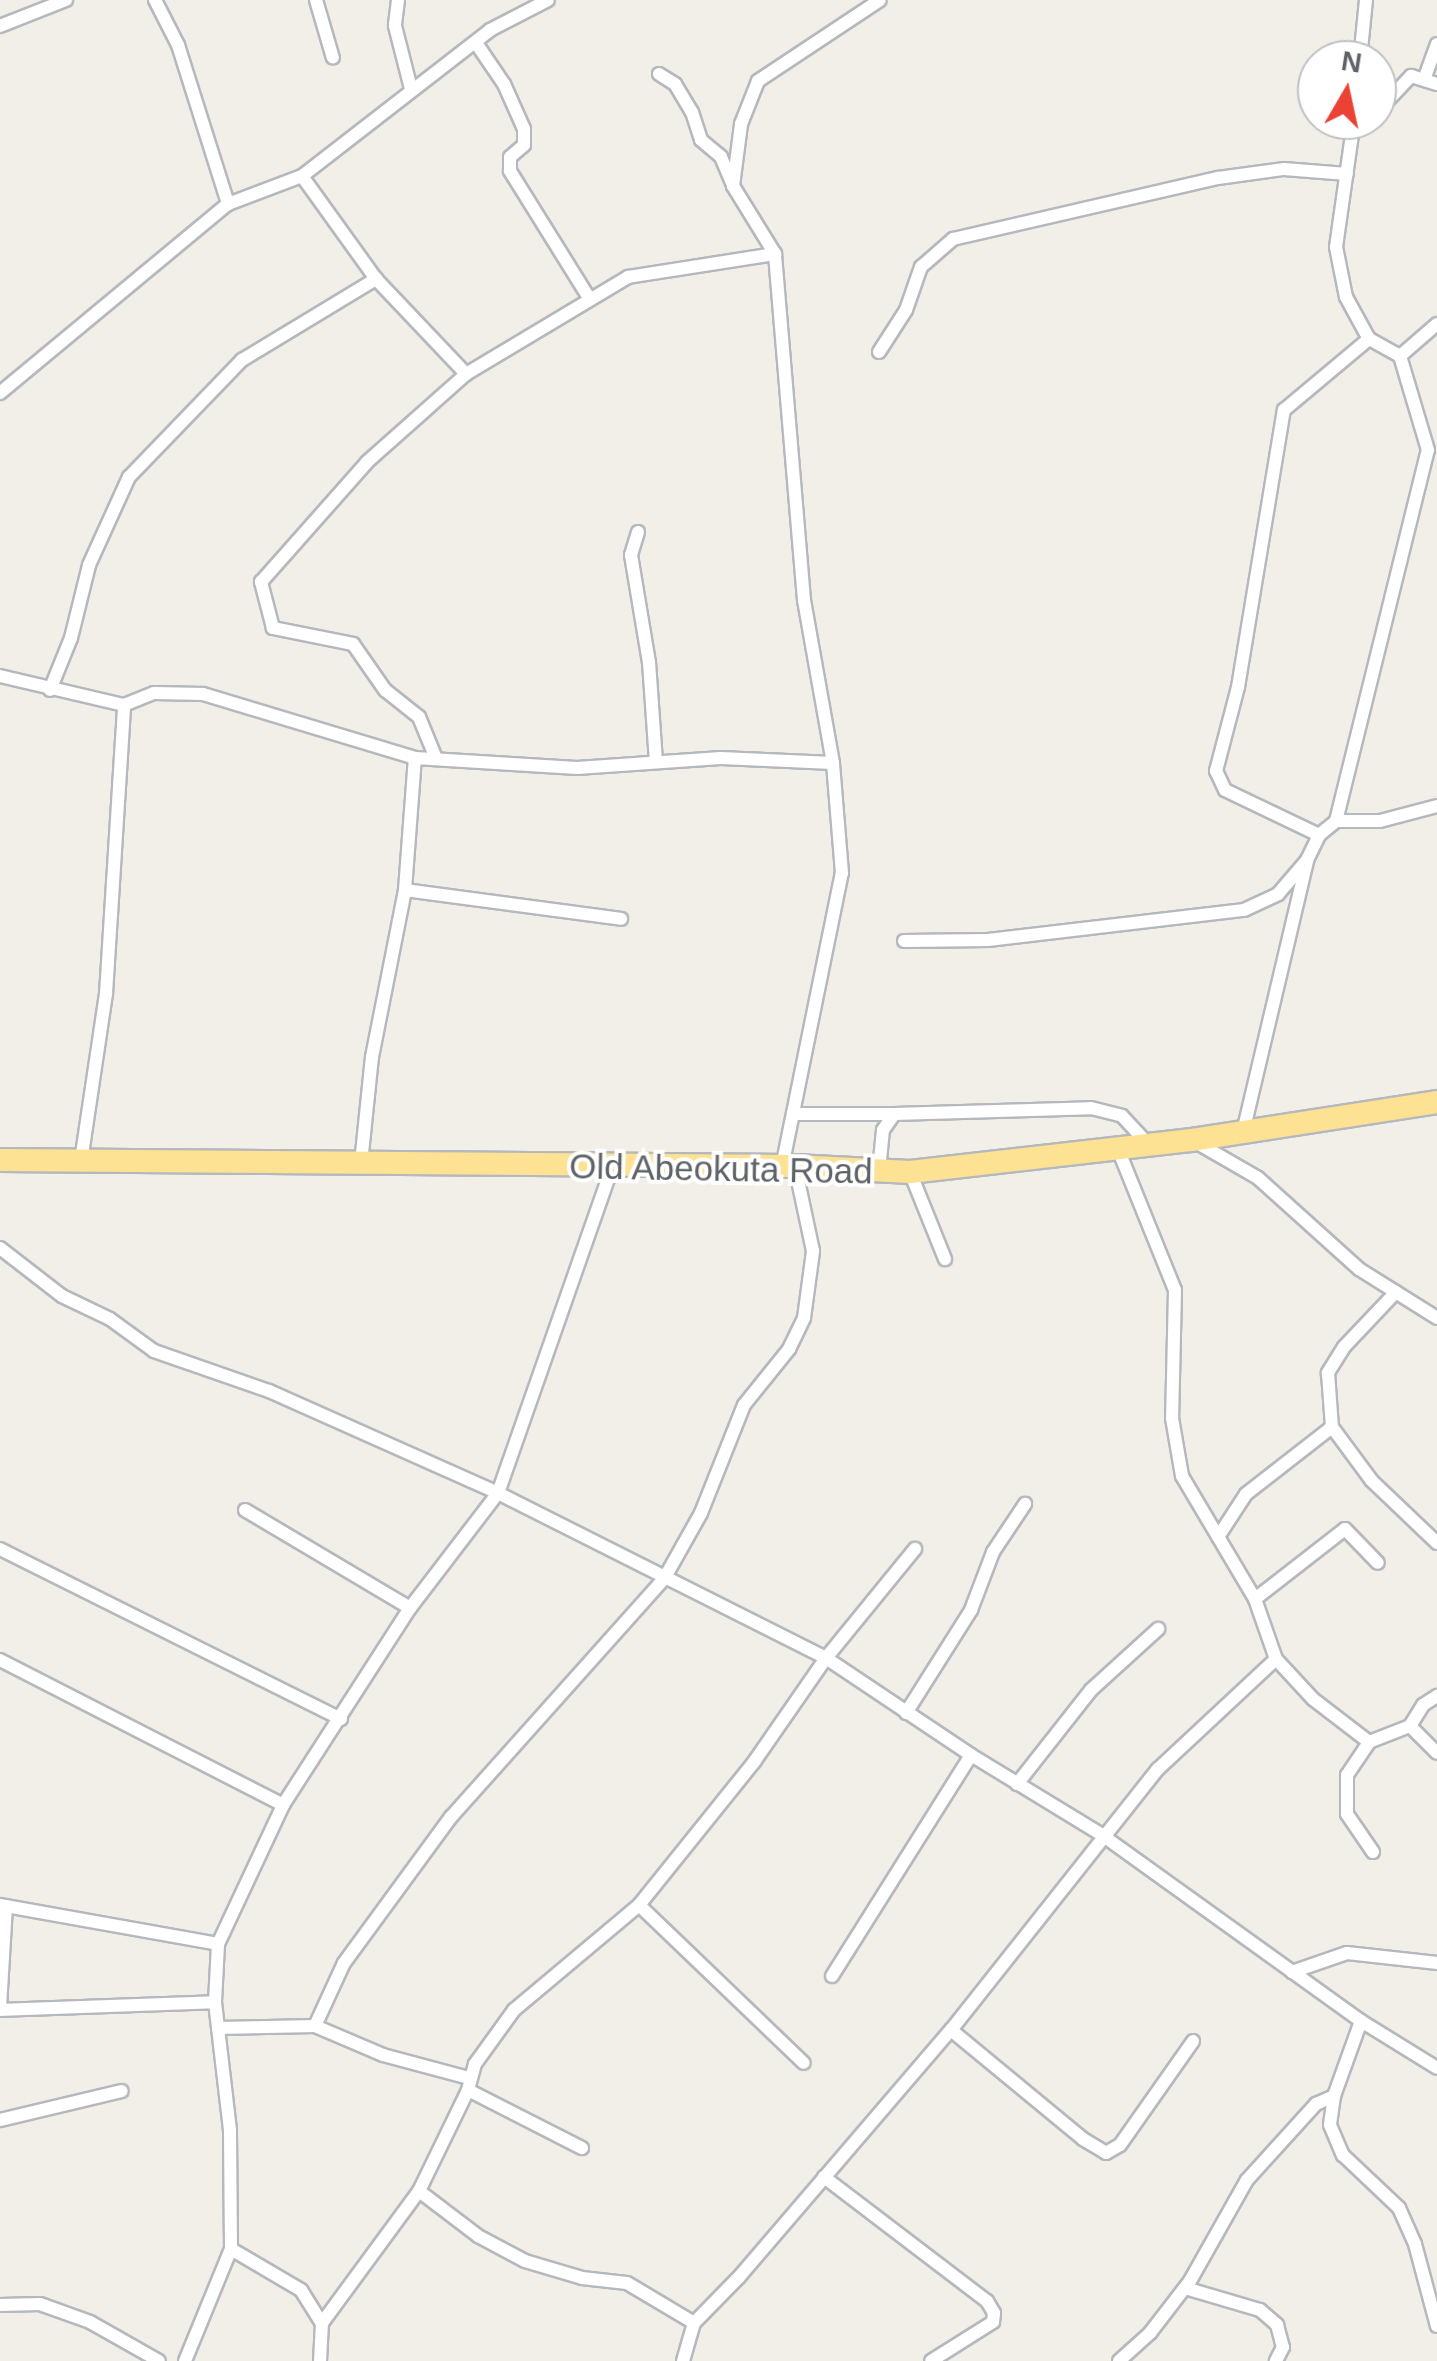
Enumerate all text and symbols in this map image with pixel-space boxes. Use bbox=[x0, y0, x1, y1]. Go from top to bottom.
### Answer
north arrow bbox=[1297, 40, 1397, 140]
text: N bbox=[1339, 45, 1364, 79]
street label: Old Abeokuta Road bbox=[568, 1145, 874, 1193]

